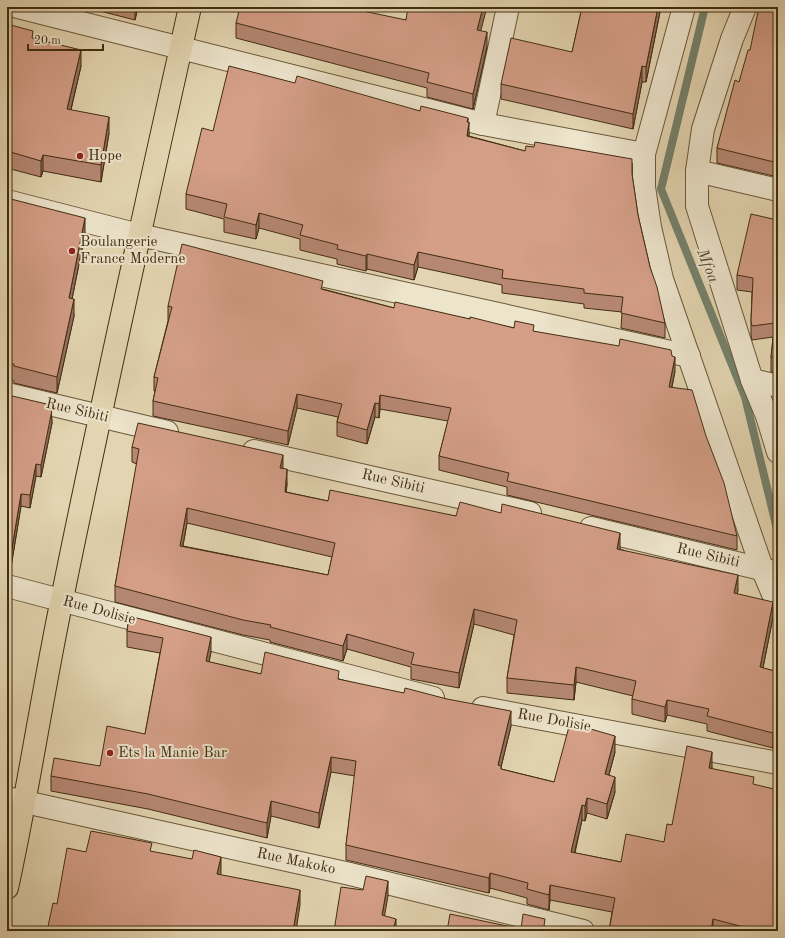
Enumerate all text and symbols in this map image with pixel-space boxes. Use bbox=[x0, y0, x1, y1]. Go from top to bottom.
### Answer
scale bar bbox=[28, 26, 103, 52]
text: 20 m bbox=[34, 35, 61, 47]
place label: Hope bbox=[88, 149, 122, 164]
marker: Hope bbox=[75, 151, 85, 161]
place label: Boulangerie France Moderne bbox=[80, 235, 185, 267]
marker: Boulangerie France Moderne bbox=[67, 246, 77, 256]
water label: Mfoa bbox=[693, 246, 721, 286]
street label: Rue Sibiti bbox=[44, 396, 110, 426]
street label: Rue Sibiti bbox=[360, 467, 426, 497]
street label: Rue Sibiti bbox=[675, 541, 741, 571]
street label: Rue Dolisie bbox=[61, 594, 137, 628]
street label: Rue Dolisie bbox=[516, 707, 592, 735]
place label: Ets la Manie Bar bbox=[118, 746, 227, 761]
marker: Ets la Manie Bar bbox=[105, 748, 115, 758]
street label: Rue Makoko bbox=[255, 846, 337, 878]

